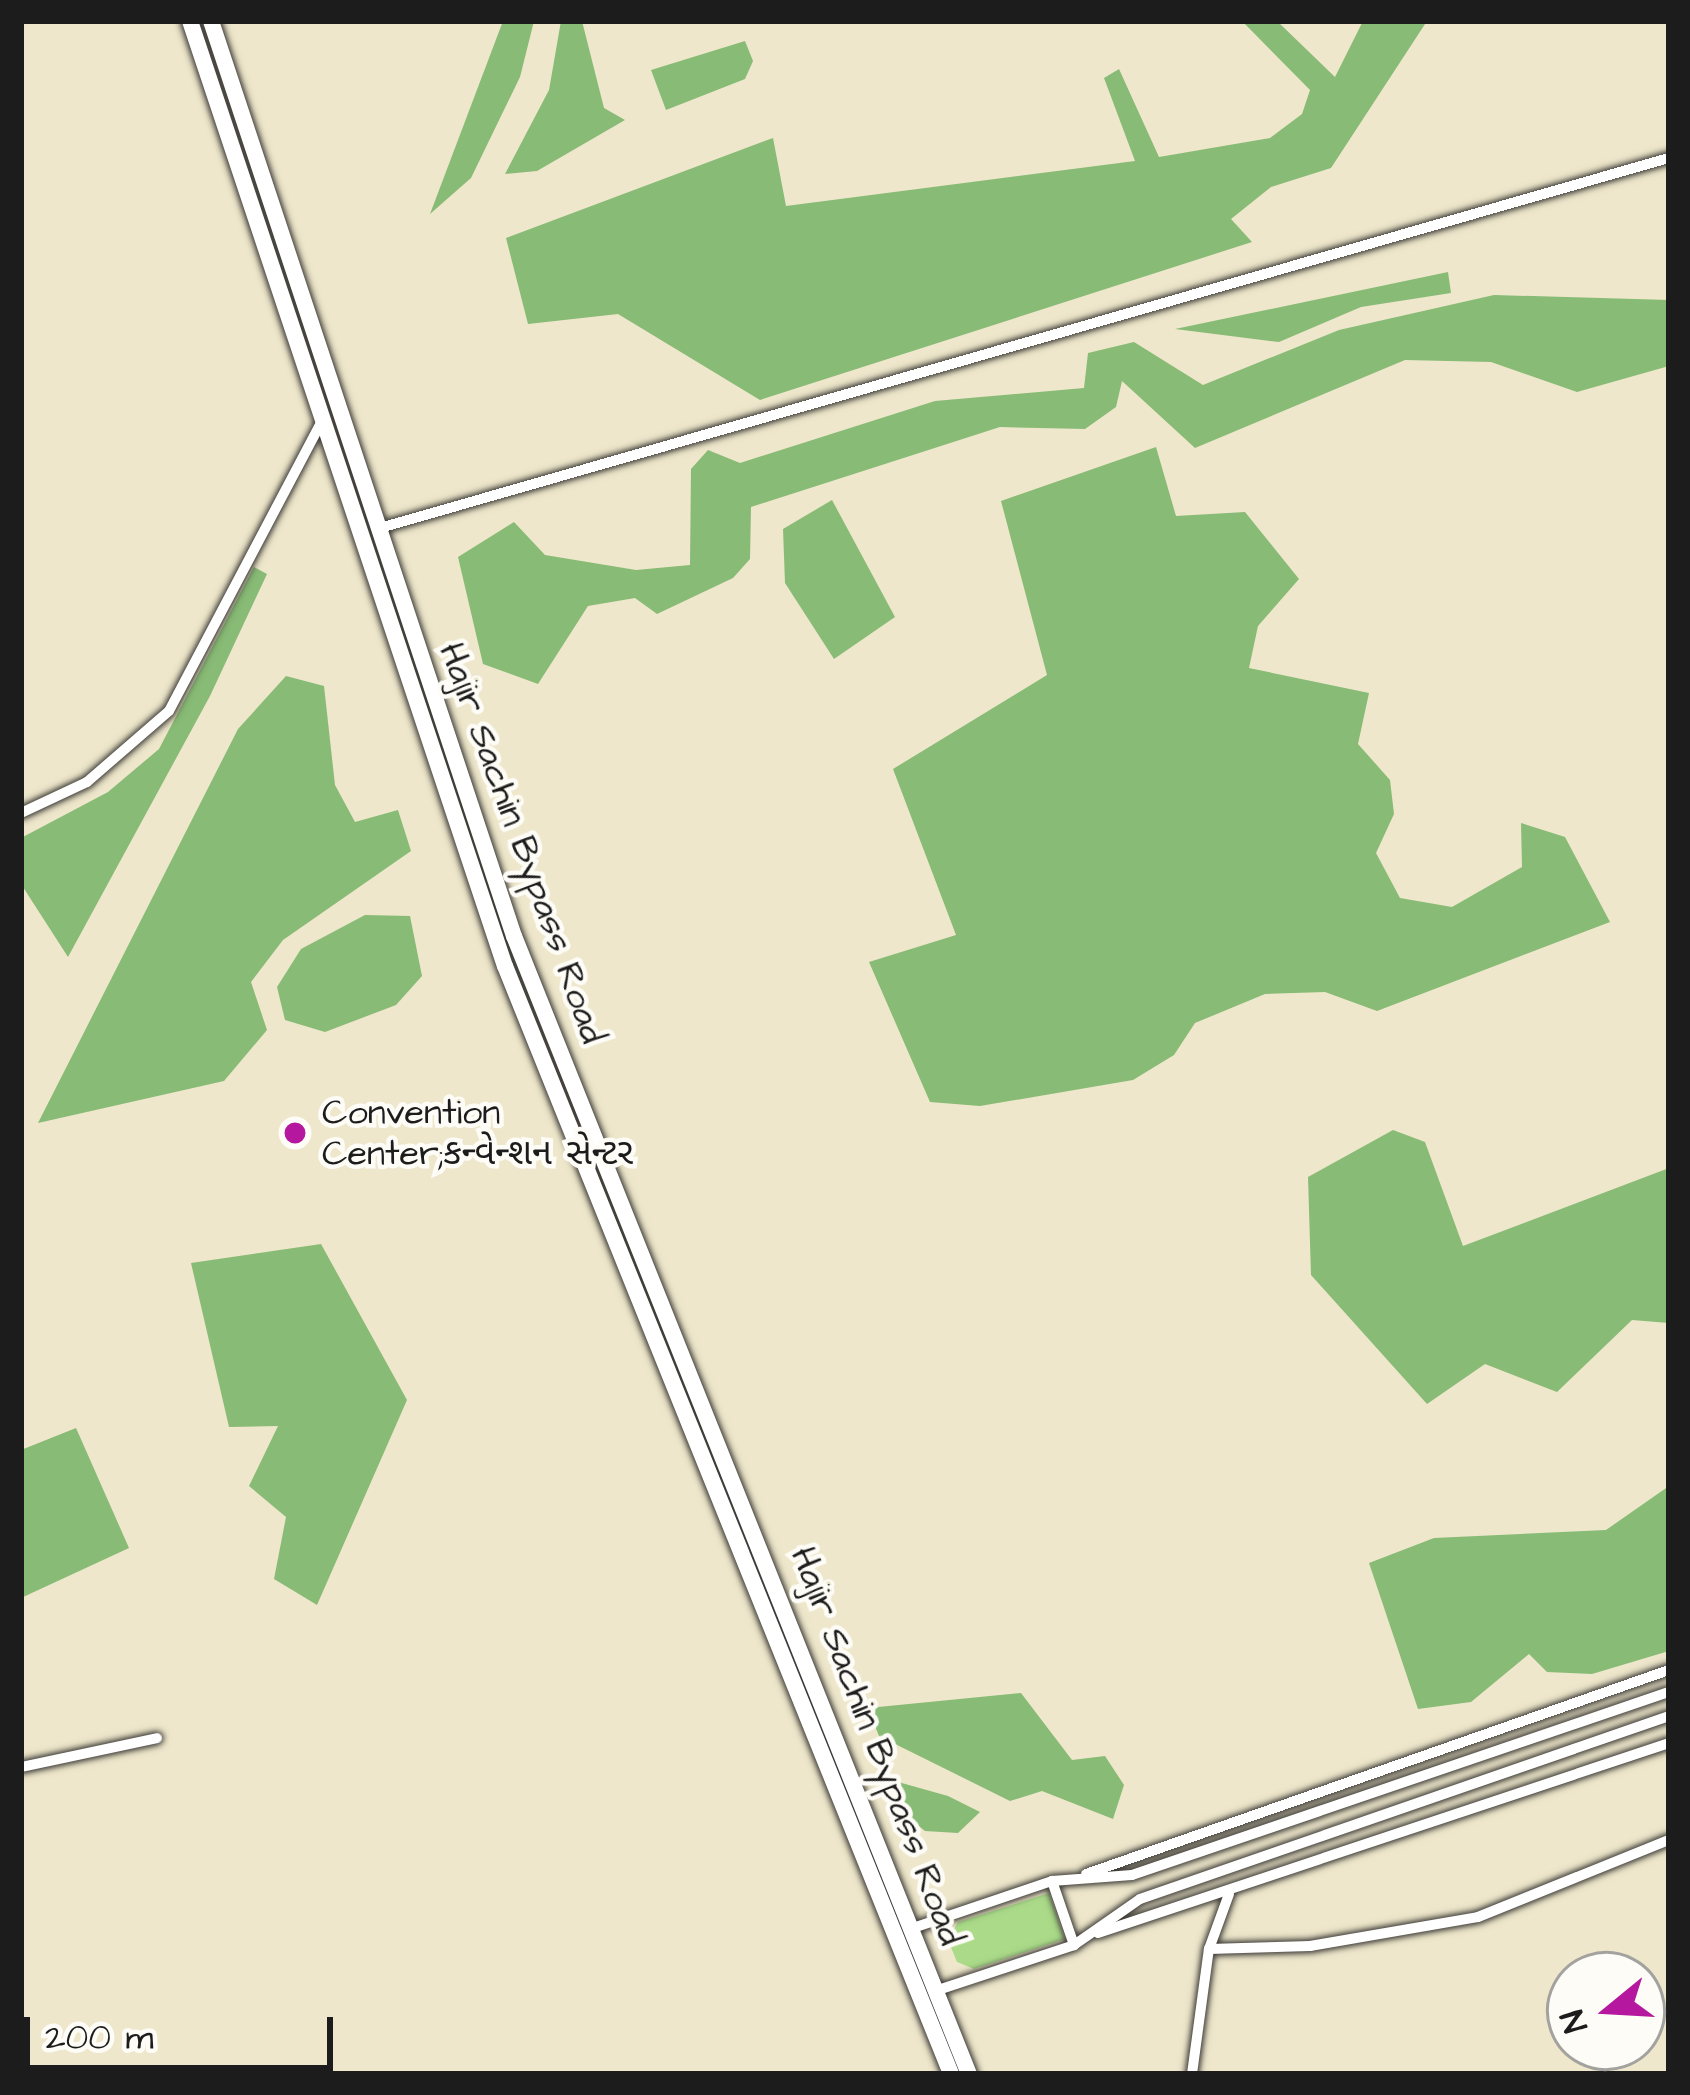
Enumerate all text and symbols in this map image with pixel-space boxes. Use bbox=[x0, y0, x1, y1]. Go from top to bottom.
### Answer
street label: Hajir Sachin Bypass Road bbox=[429, 637, 615, 1049]
place label: Convention Center;કન્વેન્શન સેન્ટર bbox=[322, 1090, 633, 1175]
marker: Convention Center;કન્વેન્શન સેન્ટર bbox=[279, 1117, 311, 1149]
street label: Hajir Sachin Bypass Road bbox=[781, 1541, 973, 1951]
north arrow bbox=[1546, 1951, 1666, 2071]
scale bar bbox=[30, 1993, 339, 2067]
text: N bbox=[1550, 2004, 1600, 2038]
text: 200 m bbox=[45, 2012, 153, 2063]

